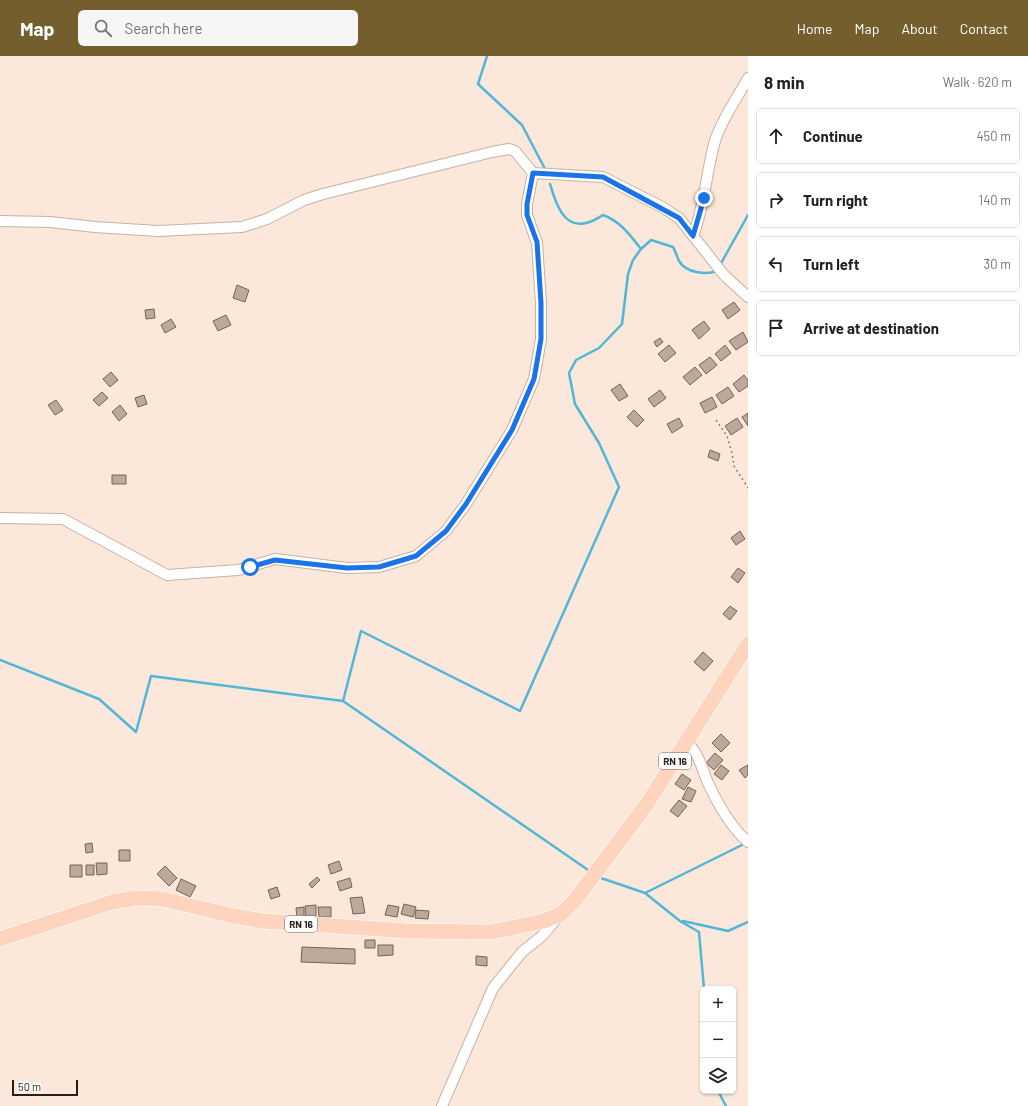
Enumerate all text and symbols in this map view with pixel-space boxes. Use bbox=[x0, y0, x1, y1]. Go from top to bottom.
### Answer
search box bbox=[78, 10, 358, 46]
text: Map bbox=[20, 17, 54, 40]
icon: search bbox=[92, 17, 114, 39]
text: Search here bbox=[124, 19, 202, 37]
text: Home bbox=[797, 20, 833, 37]
text: Map bbox=[855, 20, 879, 37]
text: About bbox=[901, 20, 938, 37]
text: Contact bbox=[960, 20, 1008, 37]
text: 8 min bbox=[764, 72, 804, 92]
text: Walk · 620 m bbox=[943, 74, 1012, 90]
icon: ahead bbox=[765, 125, 787, 147]
text: Continue bbox=[803, 127, 863, 145]
text: 450 m bbox=[976, 128, 1011, 144]
route end bbox=[695, 189, 713, 207]
icon: right bbox=[765, 189, 787, 211]
text: Turn right bbox=[803, 191, 868, 209]
text: 140 m bbox=[979, 192, 1011, 208]
icon: left bbox=[765, 253, 787, 275]
text: Turn left bbox=[803, 255, 859, 273]
text: 30 m bbox=[984, 256, 1011, 272]
icon: arrive bbox=[765, 317, 787, 339]
text: Arrive at destination bbox=[803, 319, 939, 337]
route start bbox=[241, 558, 259, 576]
road number: RN 16 bbox=[659, 753, 691, 769]
road number: RN 16 bbox=[285, 916, 317, 932]
map controls bbox=[700, 986, 736, 1094]
button: + bbox=[700, 986, 736, 1022]
button: − bbox=[700, 1022, 736, 1058]
button: layers bbox=[700, 1058, 736, 1094]
scale bar bbox=[12, 1078, 78, 1097]
text: 50 m bbox=[18, 1080, 41, 1093]

